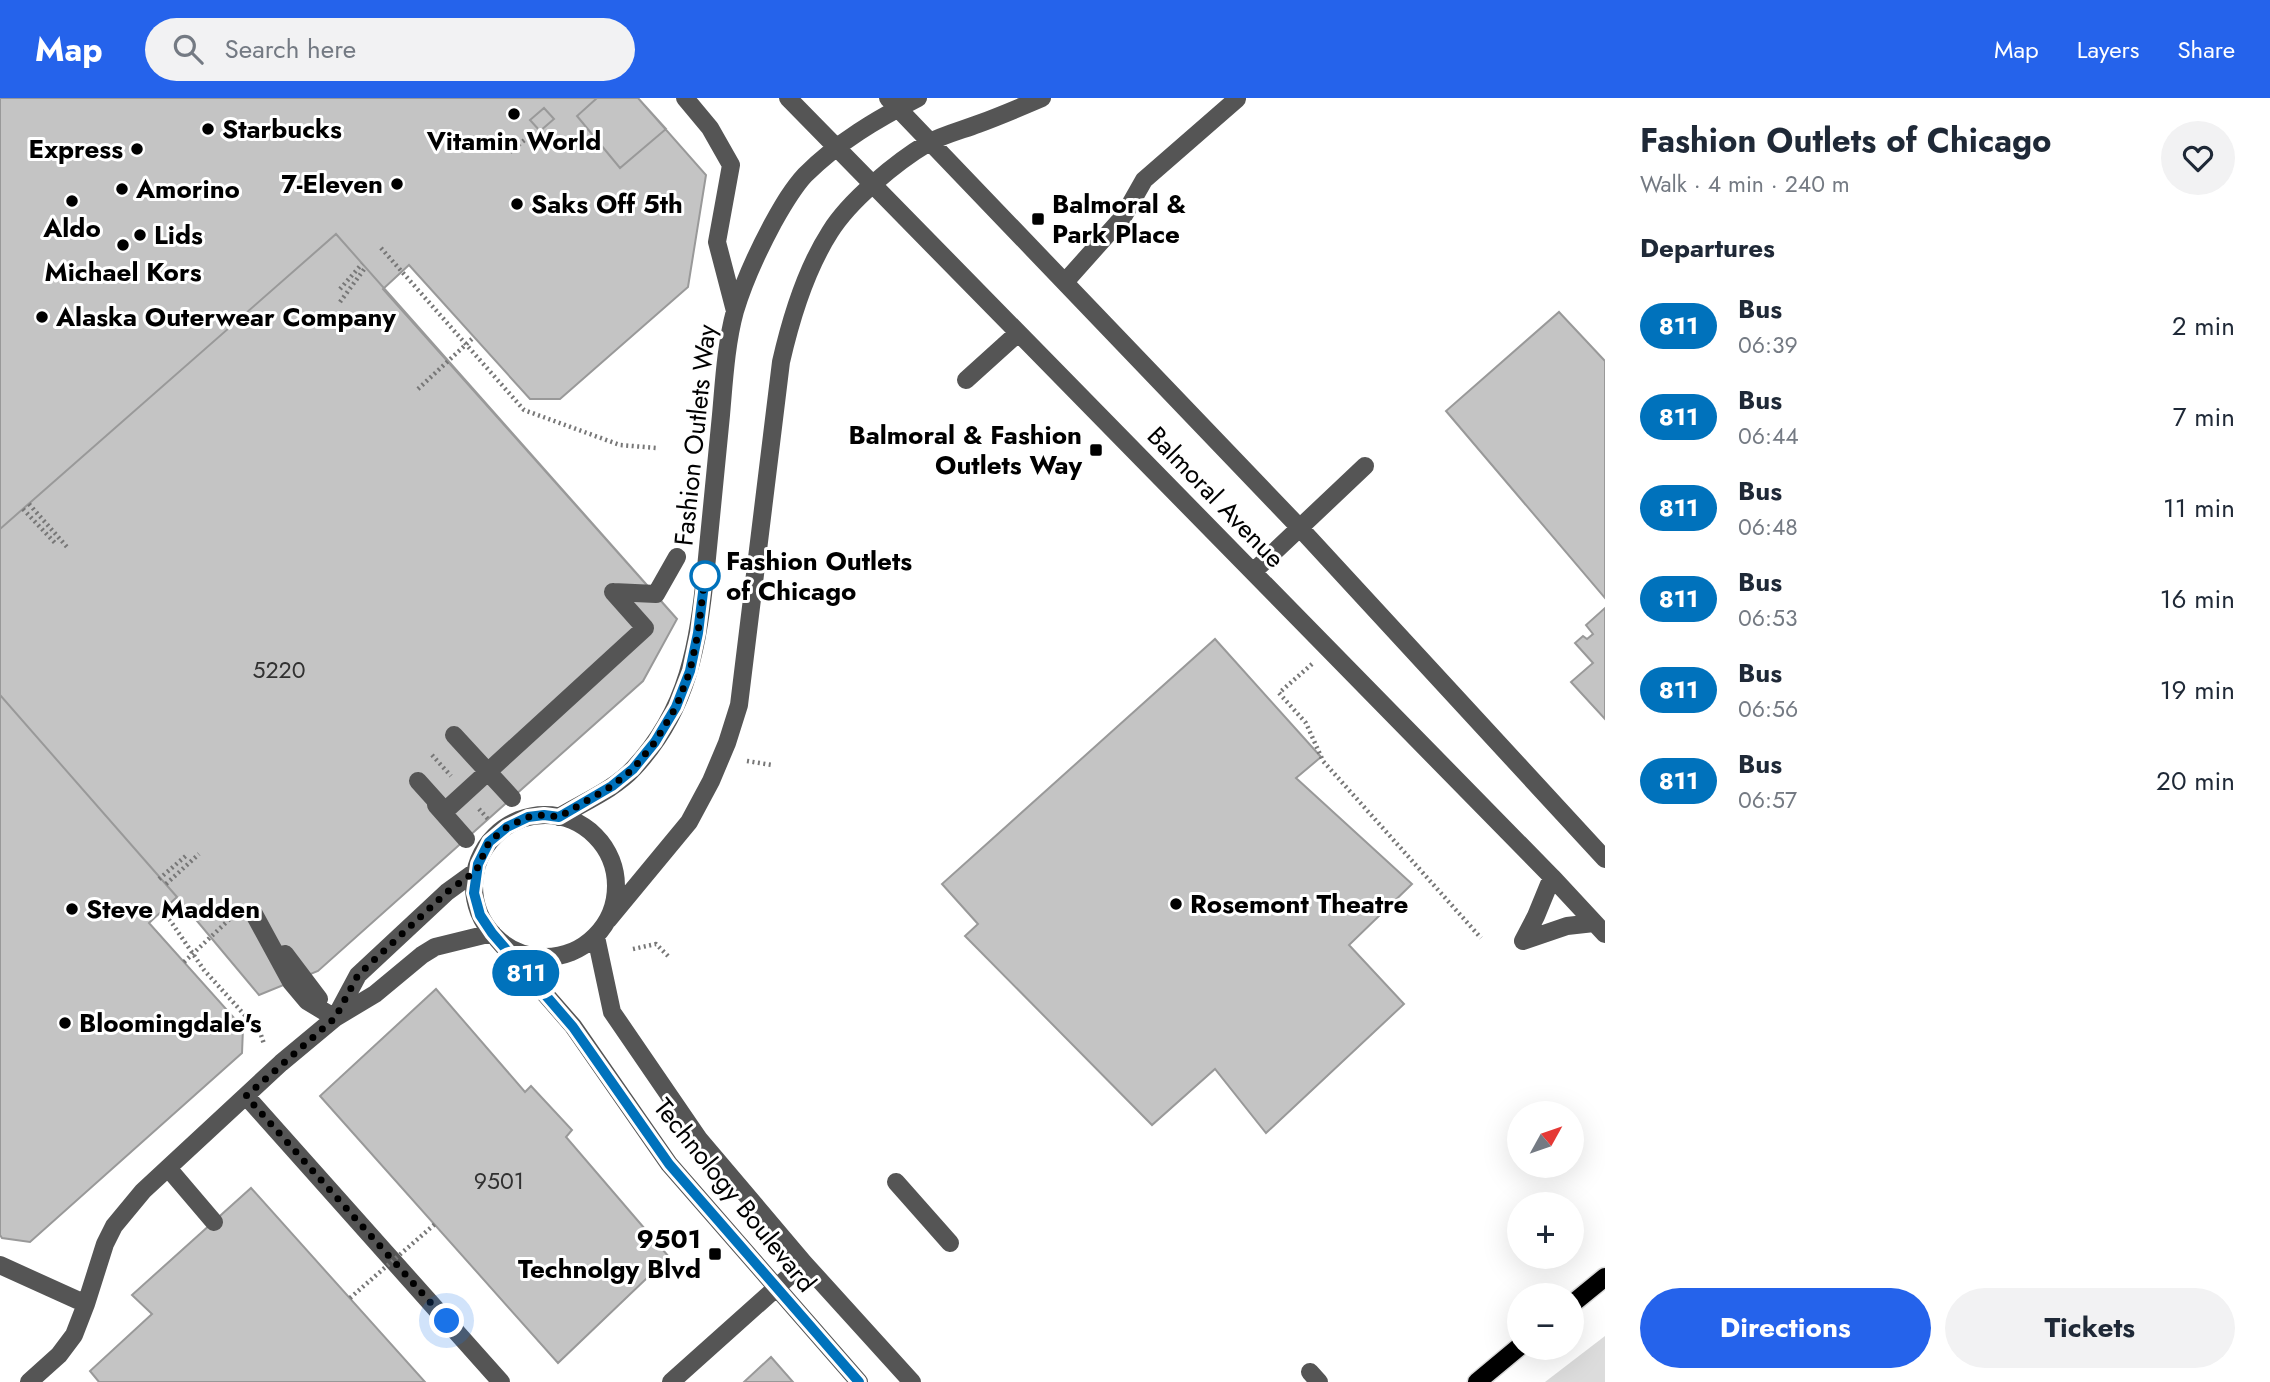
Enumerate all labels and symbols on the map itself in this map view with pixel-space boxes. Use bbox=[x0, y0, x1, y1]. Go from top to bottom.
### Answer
marker: Vitamin World bbox=[506, 106, 522, 122]
place label: Starbucks bbox=[222, 110, 342, 148]
marker: Starbucks bbox=[200, 121, 216, 137]
place label: Vitamin World bbox=[426, 122, 601, 160]
place label: Express bbox=[29, 130, 123, 168]
marker: Express bbox=[129, 141, 145, 157]
place label: 7-Eleven bbox=[281, 165, 383, 203]
place label: Amorino bbox=[135, 170, 240, 208]
marker: 7-Eleven bbox=[389, 176, 405, 192]
marker: Amorino bbox=[114, 181, 130, 197]
place label: Saks Off 5th bbox=[531, 185, 683, 223]
place label: Balmoral & Park Place bbox=[1052, 185, 1186, 253]
marker: Aldo bbox=[64, 193, 80, 209]
marker: Saks Off 5th bbox=[509, 196, 525, 212]
place label: Aldo bbox=[42, 209, 101, 247]
marker: Balmoral & Park Place bbox=[1030, 211, 1046, 227]
place label: Lids bbox=[154, 216, 203, 254]
marker: Lids bbox=[132, 227, 148, 243]
marker: Michael Kors bbox=[115, 237, 131, 253]
place label: Michael Kors bbox=[45, 253, 202, 291]
place label: Alaska Outerwear Company bbox=[55, 298, 396, 336]
marker: Alaska Outerwear Company bbox=[34, 309, 50, 325]
street label: Fashion Outlets Way bbox=[664, 322, 726, 548]
place label: Balmoral & Fashion Outlets Way bbox=[848, 416, 1082, 484]
street label: Balmoral Avenue bbox=[1139, 418, 1293, 576]
marker: Balmoral & Fashion Outlets Way bbox=[1088, 442, 1104, 458]
place label: Fashion Outlets of Chicago bbox=[726, 542, 912, 610]
marker: Fashion Outlets of Chicago bbox=[690, 561, 720, 591]
house number: 5220 bbox=[253, 653, 305, 687]
place label: Rosemont Theatre bbox=[1190, 885, 1408, 923]
place label: Steve Madden bbox=[86, 890, 260, 928]
marker: Rosemont Theatre bbox=[1168, 896, 1184, 912]
marker: Steve Madden bbox=[64, 901, 80, 917]
line badge: 811 bbox=[486, 950, 566, 996]
place label: Bloomingdale's bbox=[79, 1004, 262, 1042]
marker: Bloomingdale's bbox=[57, 1015, 73, 1031]
street label: Technology Boulevard bbox=[645, 1090, 825, 1300]
north arrow bbox=[1507, 1101, 1584, 1178]
house number: 9501 bbox=[474, 1164, 524, 1198]
place label: 9501 Technolgy Blvd bbox=[518, 1220, 701, 1288]
marker: 9501 Technolgy Blvd bbox=[707, 1246, 723, 1262]
your location bbox=[429, 1303, 464, 1338]

